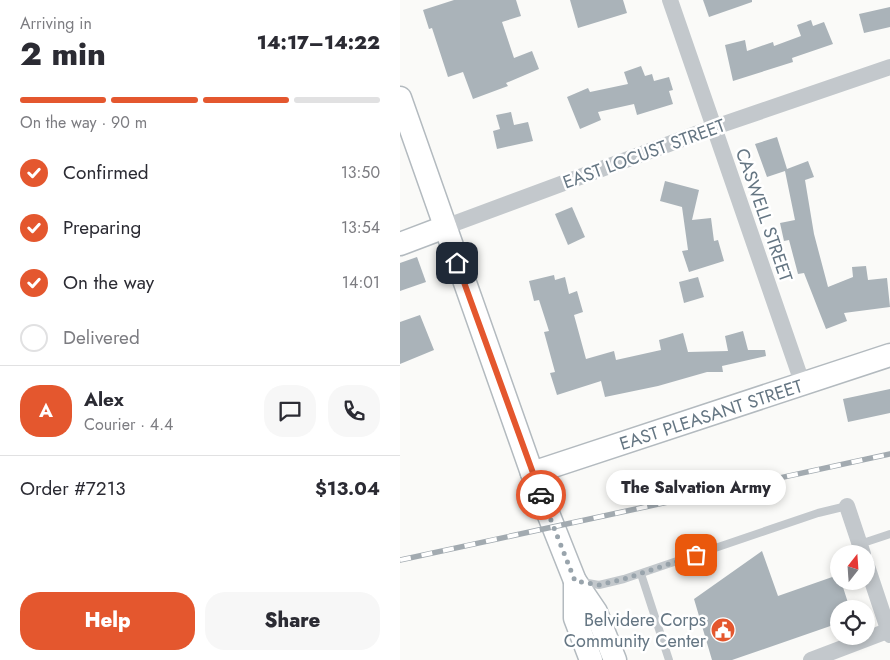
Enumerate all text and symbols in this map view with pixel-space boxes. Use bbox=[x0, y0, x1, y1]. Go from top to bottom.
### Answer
text: Arriving in bbox=[20, 12, 92, 35]
text: 14:17–14:22 bbox=[257, 29, 380, 56]
text: 2 min bbox=[20, 31, 106, 77]
text: On the way · 90 m bbox=[20, 111, 147, 134]
street label: EAST LOCUST STREET bbox=[559, 112, 729, 195]
street label: CASWELL STREET bbox=[729, 145, 799, 286]
icon: check bbox=[20, 159, 48, 187]
text: Confirmed bbox=[63, 159, 149, 186]
text: 13:50 bbox=[341, 161, 380, 184]
icon: check bbox=[20, 214, 48, 242]
text: Preparing bbox=[63, 214, 141, 241]
text: 13:54 bbox=[341, 216, 380, 239]
pin bbox=[436, 242, 478, 284]
icon: home bbox=[443, 249, 471, 277]
icon: check bbox=[20, 269, 48, 297]
text: On the way bbox=[63, 269, 154, 296]
text: 14:01 bbox=[342, 271, 380, 294]
text: Delivered bbox=[63, 324, 140, 351]
street label: EAST PLEASANT STREET bbox=[616, 373, 806, 457]
button: chat bbox=[264, 385, 316, 437]
button: phone bbox=[328, 385, 380, 437]
text: Alex bbox=[84, 386, 124, 413]
text: A bbox=[39, 397, 53, 424]
text: Courier · 4.4 bbox=[84, 413, 173, 436]
courier bbox=[516, 470, 566, 520]
callout: The Salvation Army bbox=[606, 470, 786, 505]
text: Order #7213 bbox=[20, 475, 126, 502]
text: $13.04 bbox=[315, 475, 380, 502]
text: The Salvation Army bbox=[621, 476, 771, 499]
icon: car bbox=[527, 481, 555, 509]
pin bbox=[675, 534, 717, 576]
icon: bag bbox=[682, 541, 710, 569]
north arrow bbox=[830, 545, 875, 590]
map controls bbox=[830, 545, 875, 645]
button: Help bbox=[20, 592, 195, 650]
button: Share bbox=[205, 592, 380, 650]
button: locate bbox=[830, 600, 875, 645]
place label: Belvidere Corps Community Center bbox=[564, 607, 707, 654]
public building icon: Belvidere Corps Community Center bbox=[710, 617, 736, 643]

